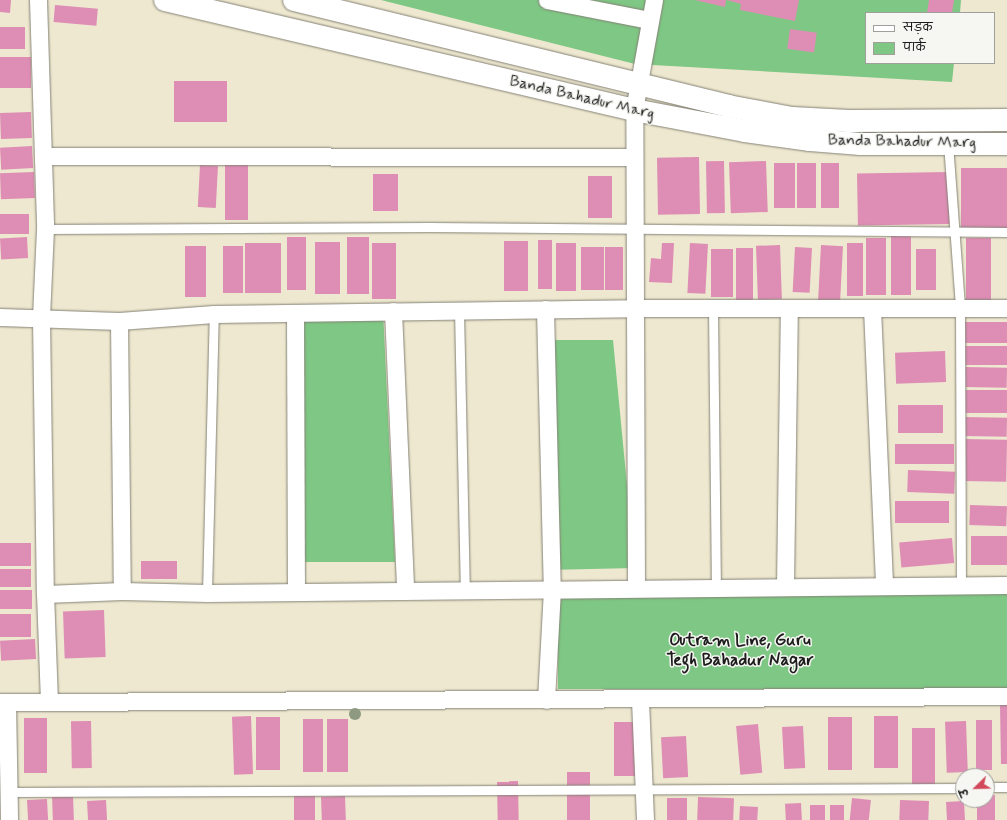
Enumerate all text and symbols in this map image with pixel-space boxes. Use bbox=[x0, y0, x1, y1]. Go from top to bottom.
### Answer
legend bbox=[865, 12, 995, 64]
text: सड़क bbox=[903, 20, 933, 36]
text: पार्क bbox=[903, 40, 926, 56]
street label: Banda Bahadur Marg bbox=[508, 72, 656, 124]
street label: Banda Bahadur Marg bbox=[828, 131, 976, 153]
district label: Outram Line, Guru Tegh Bahadur Nagar bbox=[667, 631, 813, 671]
north arrow bbox=[955, 768, 995, 808]
text: उ bbox=[957, 786, 973, 798]

